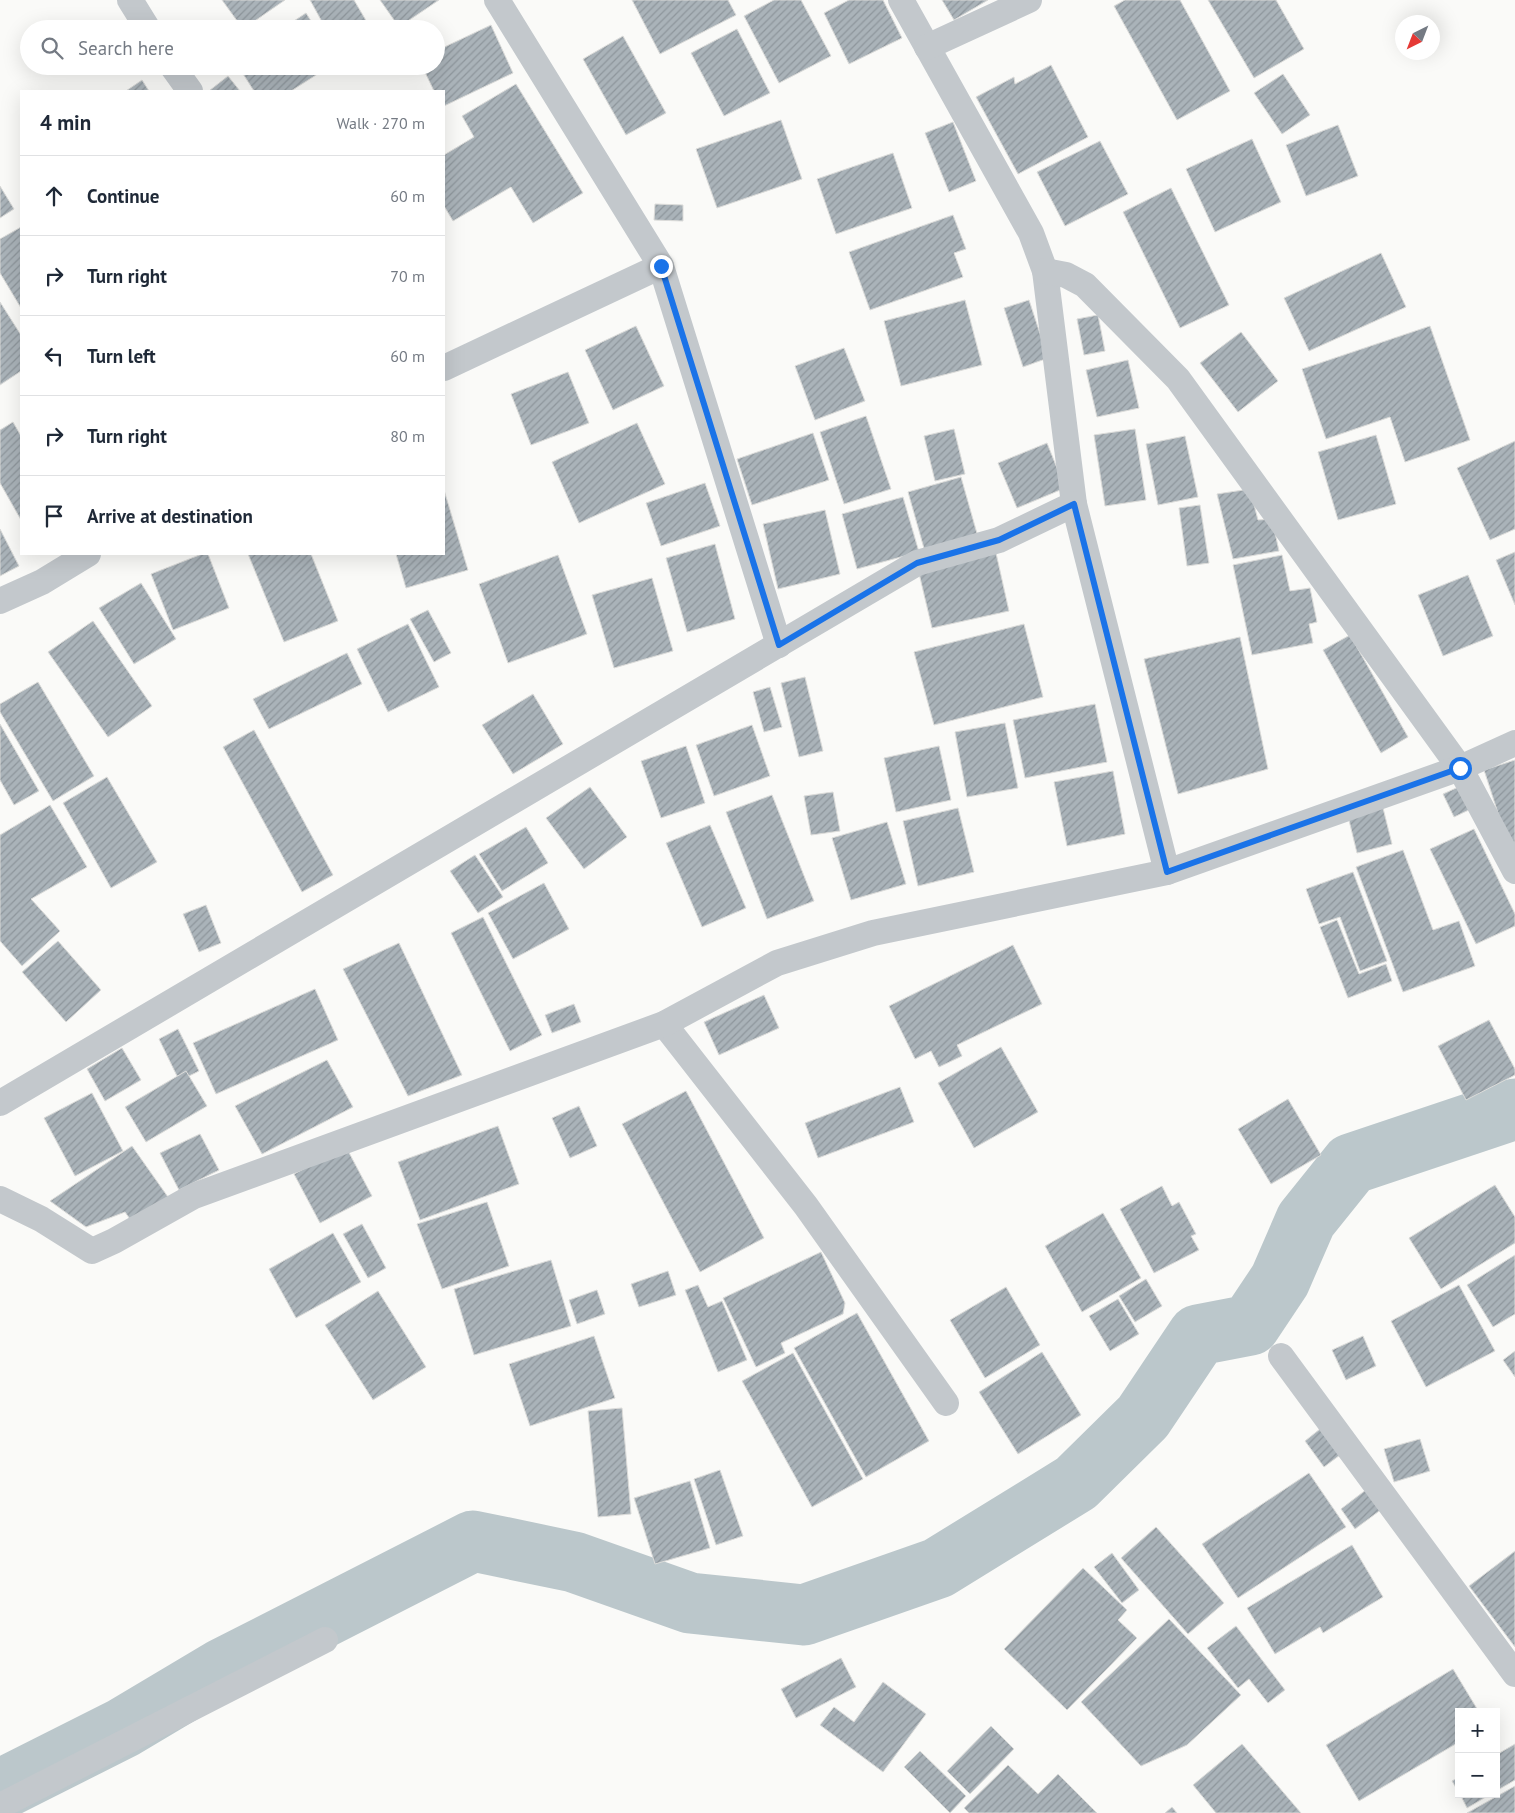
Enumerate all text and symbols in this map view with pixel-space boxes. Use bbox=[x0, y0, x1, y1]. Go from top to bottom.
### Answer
north arrow bbox=[1395, 15, 1440, 60]
search box bbox=[20, 20, 445, 75]
icon: search bbox=[38, 34, 66, 62]
text: Search here bbox=[78, 36, 174, 60]
text: 4 min bbox=[40, 109, 91, 136]
text: Walk · 270 m bbox=[336, 113, 425, 133]
icon: ahead bbox=[40, 182, 68, 210]
text: Continue bbox=[87, 184, 159, 208]
text: 60 m bbox=[390, 186, 425, 206]
route end bbox=[650, 255, 673, 278]
icon: right bbox=[40, 262, 68, 290]
text: Turn right bbox=[87, 264, 167, 288]
text: 70 m bbox=[390, 266, 425, 286]
icon: left bbox=[40, 342, 68, 370]
text: Turn left bbox=[87, 344, 156, 368]
text: 60 m bbox=[390, 346, 425, 366]
icon: right bbox=[40, 422, 68, 450]
text: Turn right bbox=[87, 424, 167, 448]
text: 80 m bbox=[390, 426, 425, 446]
icon: arrive bbox=[40, 502, 68, 530]
text: Arrive at destination bbox=[87, 504, 253, 528]
route start bbox=[1449, 757, 1472, 780]
map controls bbox=[1455, 1708, 1500, 1798]
button: + bbox=[1455, 1708, 1500, 1753]
button: − bbox=[1455, 1753, 1500, 1798]

